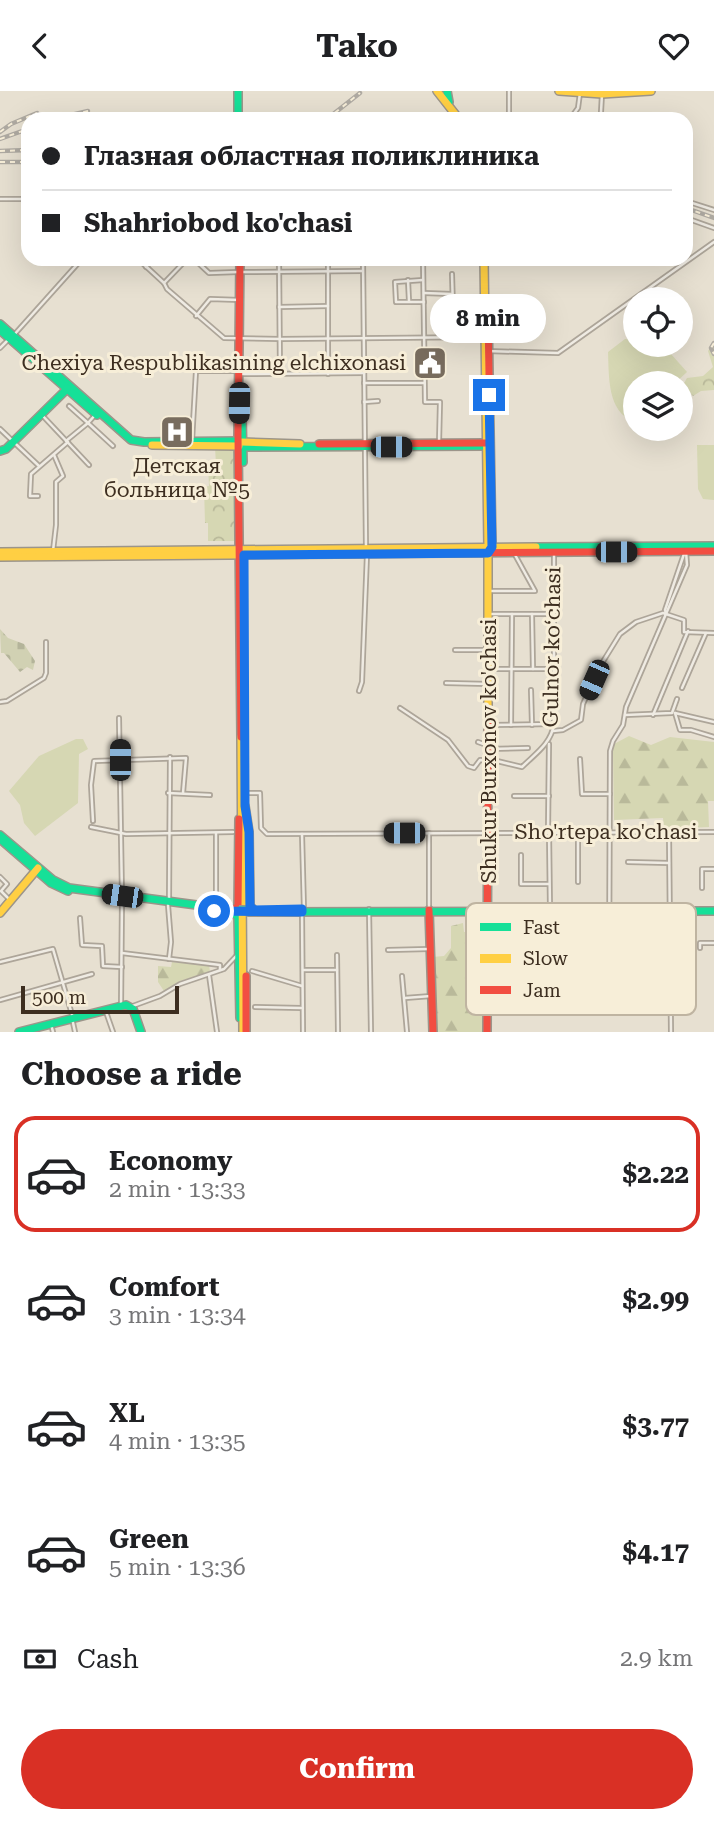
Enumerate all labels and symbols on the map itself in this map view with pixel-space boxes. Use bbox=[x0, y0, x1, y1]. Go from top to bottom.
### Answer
callout: 8 min bbox=[431, 293, 547, 343]
public building icon: Chexiya Respublikasining elchixonasi bbox=[411, 344, 449, 382]
place label: Chexiya Respublikasining elchixonasi bbox=[22, 351, 406, 375]
route end bbox=[473, 379, 505, 411]
car bbox=[229, 382, 250, 424]
hospital icon: Детская больница №5 bbox=[158, 413, 196, 451]
car bbox=[371, 437, 413, 458]
place label: Детская больница №5 bbox=[104, 454, 250, 502]
car bbox=[596, 542, 638, 563]
street label: Gulnor koʻchasi bbox=[539, 566, 565, 728]
street label: Shukur Burxonov ko'chasi bbox=[477, 618, 501, 884]
car bbox=[576, 657, 613, 703]
car bbox=[110, 739, 131, 781]
street label: Sho'rtepa ko'chasi bbox=[514, 820, 698, 844]
car bbox=[384, 823, 426, 844]
car bbox=[100, 883, 145, 909]
route start bbox=[198, 895, 230, 927]
legend bbox=[466, 903, 696, 1015]
text: Fast bbox=[523, 916, 560, 939]
text: Slow bbox=[523, 947, 568, 970]
text: Jam bbox=[523, 979, 561, 1002]
scale bar bbox=[21, 983, 178, 1015]

